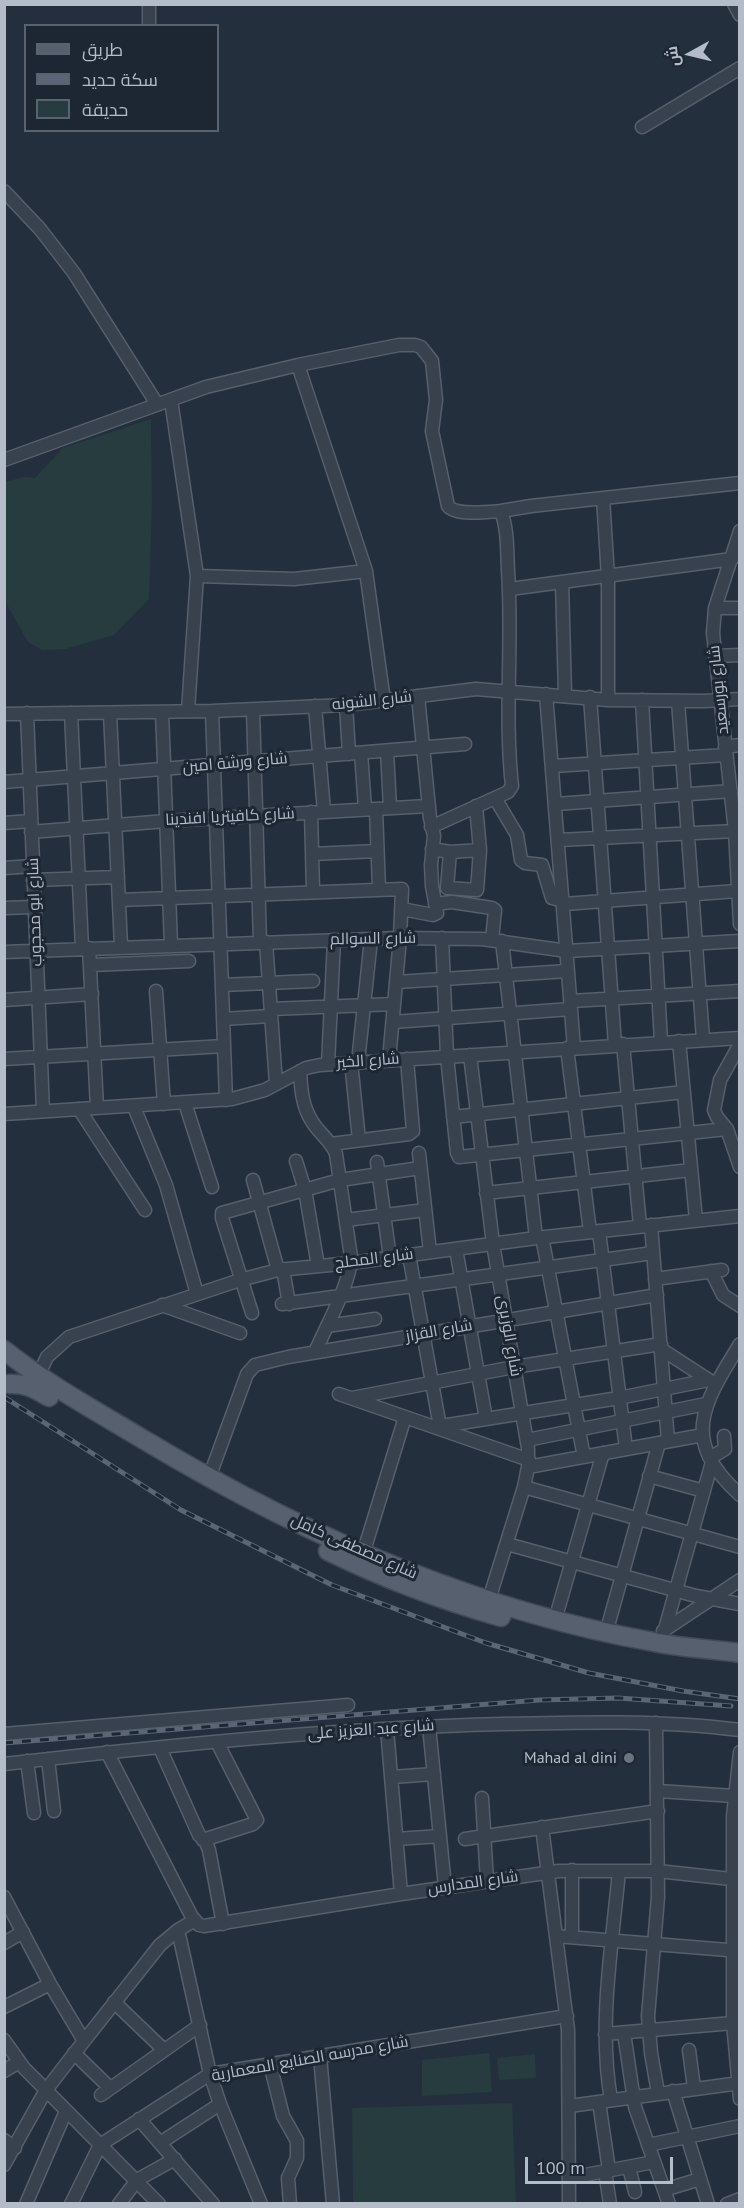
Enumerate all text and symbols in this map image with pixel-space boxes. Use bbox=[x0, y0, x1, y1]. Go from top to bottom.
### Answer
legend bbox=[24, 24, 219, 132]
north arrow bbox=[660, 24, 720, 84]
text: طريق bbox=[82, 38, 123, 61]
text: ش bbox=[661, 45, 684, 68]
text: سكة حديد bbox=[82, 68, 158, 91]
text: حديقة bbox=[82, 98, 128, 121]
street label: شارع بورسعيد bbox=[705, 644, 733, 736]
street label: شارع الشونه bbox=[331, 687, 413, 715]
street label: شارع ورشة امين bbox=[182, 749, 288, 777]
street label: شارع كافيتريا افندينا bbox=[165, 804, 295, 830]
street label: شارع ابو محجوب bbox=[24, 857, 46, 967]
street label: شارع السوالم bbox=[330, 929, 416, 949]
street label: شارع الخير bbox=[336, 1049, 400, 1073]
street label: شارع المحلج bbox=[333, 1245, 415, 1273]
street label: شارع الوزيرى bbox=[492, 1294, 526, 1378]
street label: شارع القزاز bbox=[404, 1316, 474, 1346]
street label: شارع مصطفى كامل bbox=[288, 1511, 420, 1583]
street label: شارع عبد العزيز على bbox=[307, 1716, 435, 1744]
place label: Mahad al dini bbox=[524, 1748, 617, 1768]
marker: Mahad al dini bbox=[622, 1751, 636, 1765]
street label: شارع المدارس bbox=[426, 1867, 520, 1899]
street label: شارع مدرسه الصنايع المعمارية bbox=[210, 2032, 410, 2086]
scale bar bbox=[528, 2145, 676, 2183]
text: 100 m bbox=[536, 2156, 585, 2179]

